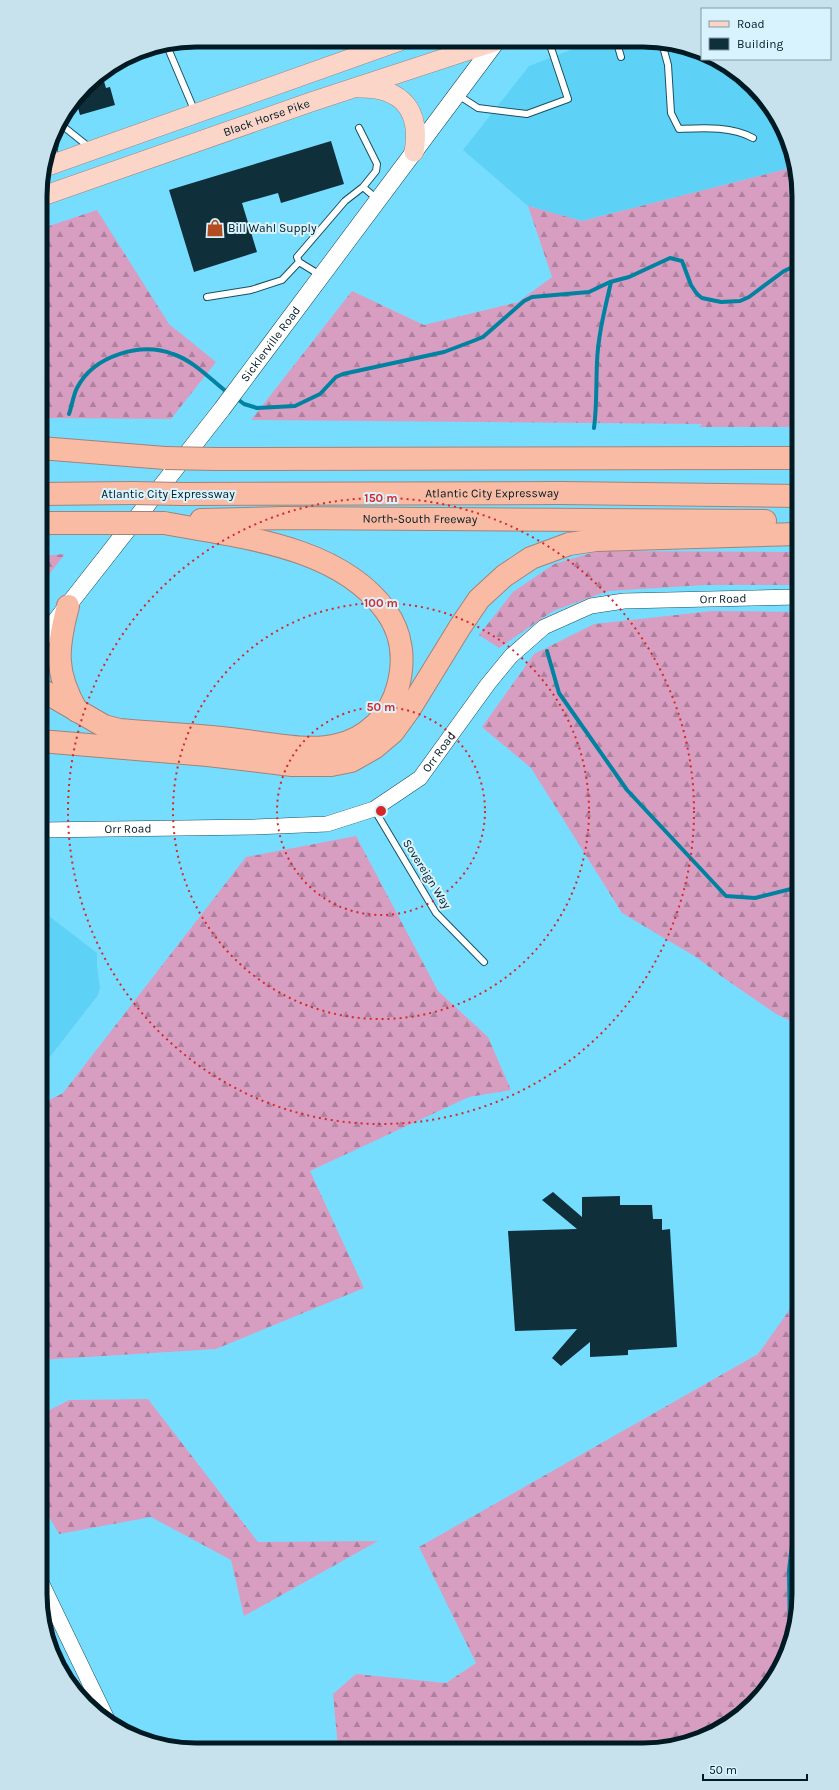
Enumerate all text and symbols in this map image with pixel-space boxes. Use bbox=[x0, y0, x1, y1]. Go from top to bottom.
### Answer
legend bbox=[701, 8, 831, 60]
text: Road bbox=[737, 17, 765, 31]
text: Building bbox=[737, 37, 784, 51]
street label: Black Horse Pike bbox=[221, 96, 312, 139]
shop icon: Bill Wahl Supply bbox=[205, 218, 225, 238]
place label: Bill Wahl Supply bbox=[228, 221, 317, 235]
street label: Sicklerville Road bbox=[238, 303, 303, 385]
street label: Atlantic City Expressway bbox=[425, 486, 559, 500]
street label: Atlantic City Expressway bbox=[101, 487, 235, 501]
text: 150 m bbox=[364, 491, 398, 505]
street label: North-South Freeway bbox=[363, 511, 478, 526]
street label: Orr Road bbox=[699, 591, 747, 606]
text: 100 m bbox=[364, 596, 398, 610]
text: 50 m bbox=[367, 700, 396, 714]
street label: Orr Road bbox=[419, 729, 458, 775]
centre of rings bbox=[374, 804, 388, 818]
street label: Orr Road bbox=[104, 821, 152, 836]
street label: Sovereign Way bbox=[400, 837, 454, 912]
scale bar bbox=[703, 1756, 807, 1782]
text: 50 m bbox=[709, 1763, 737, 1777]

